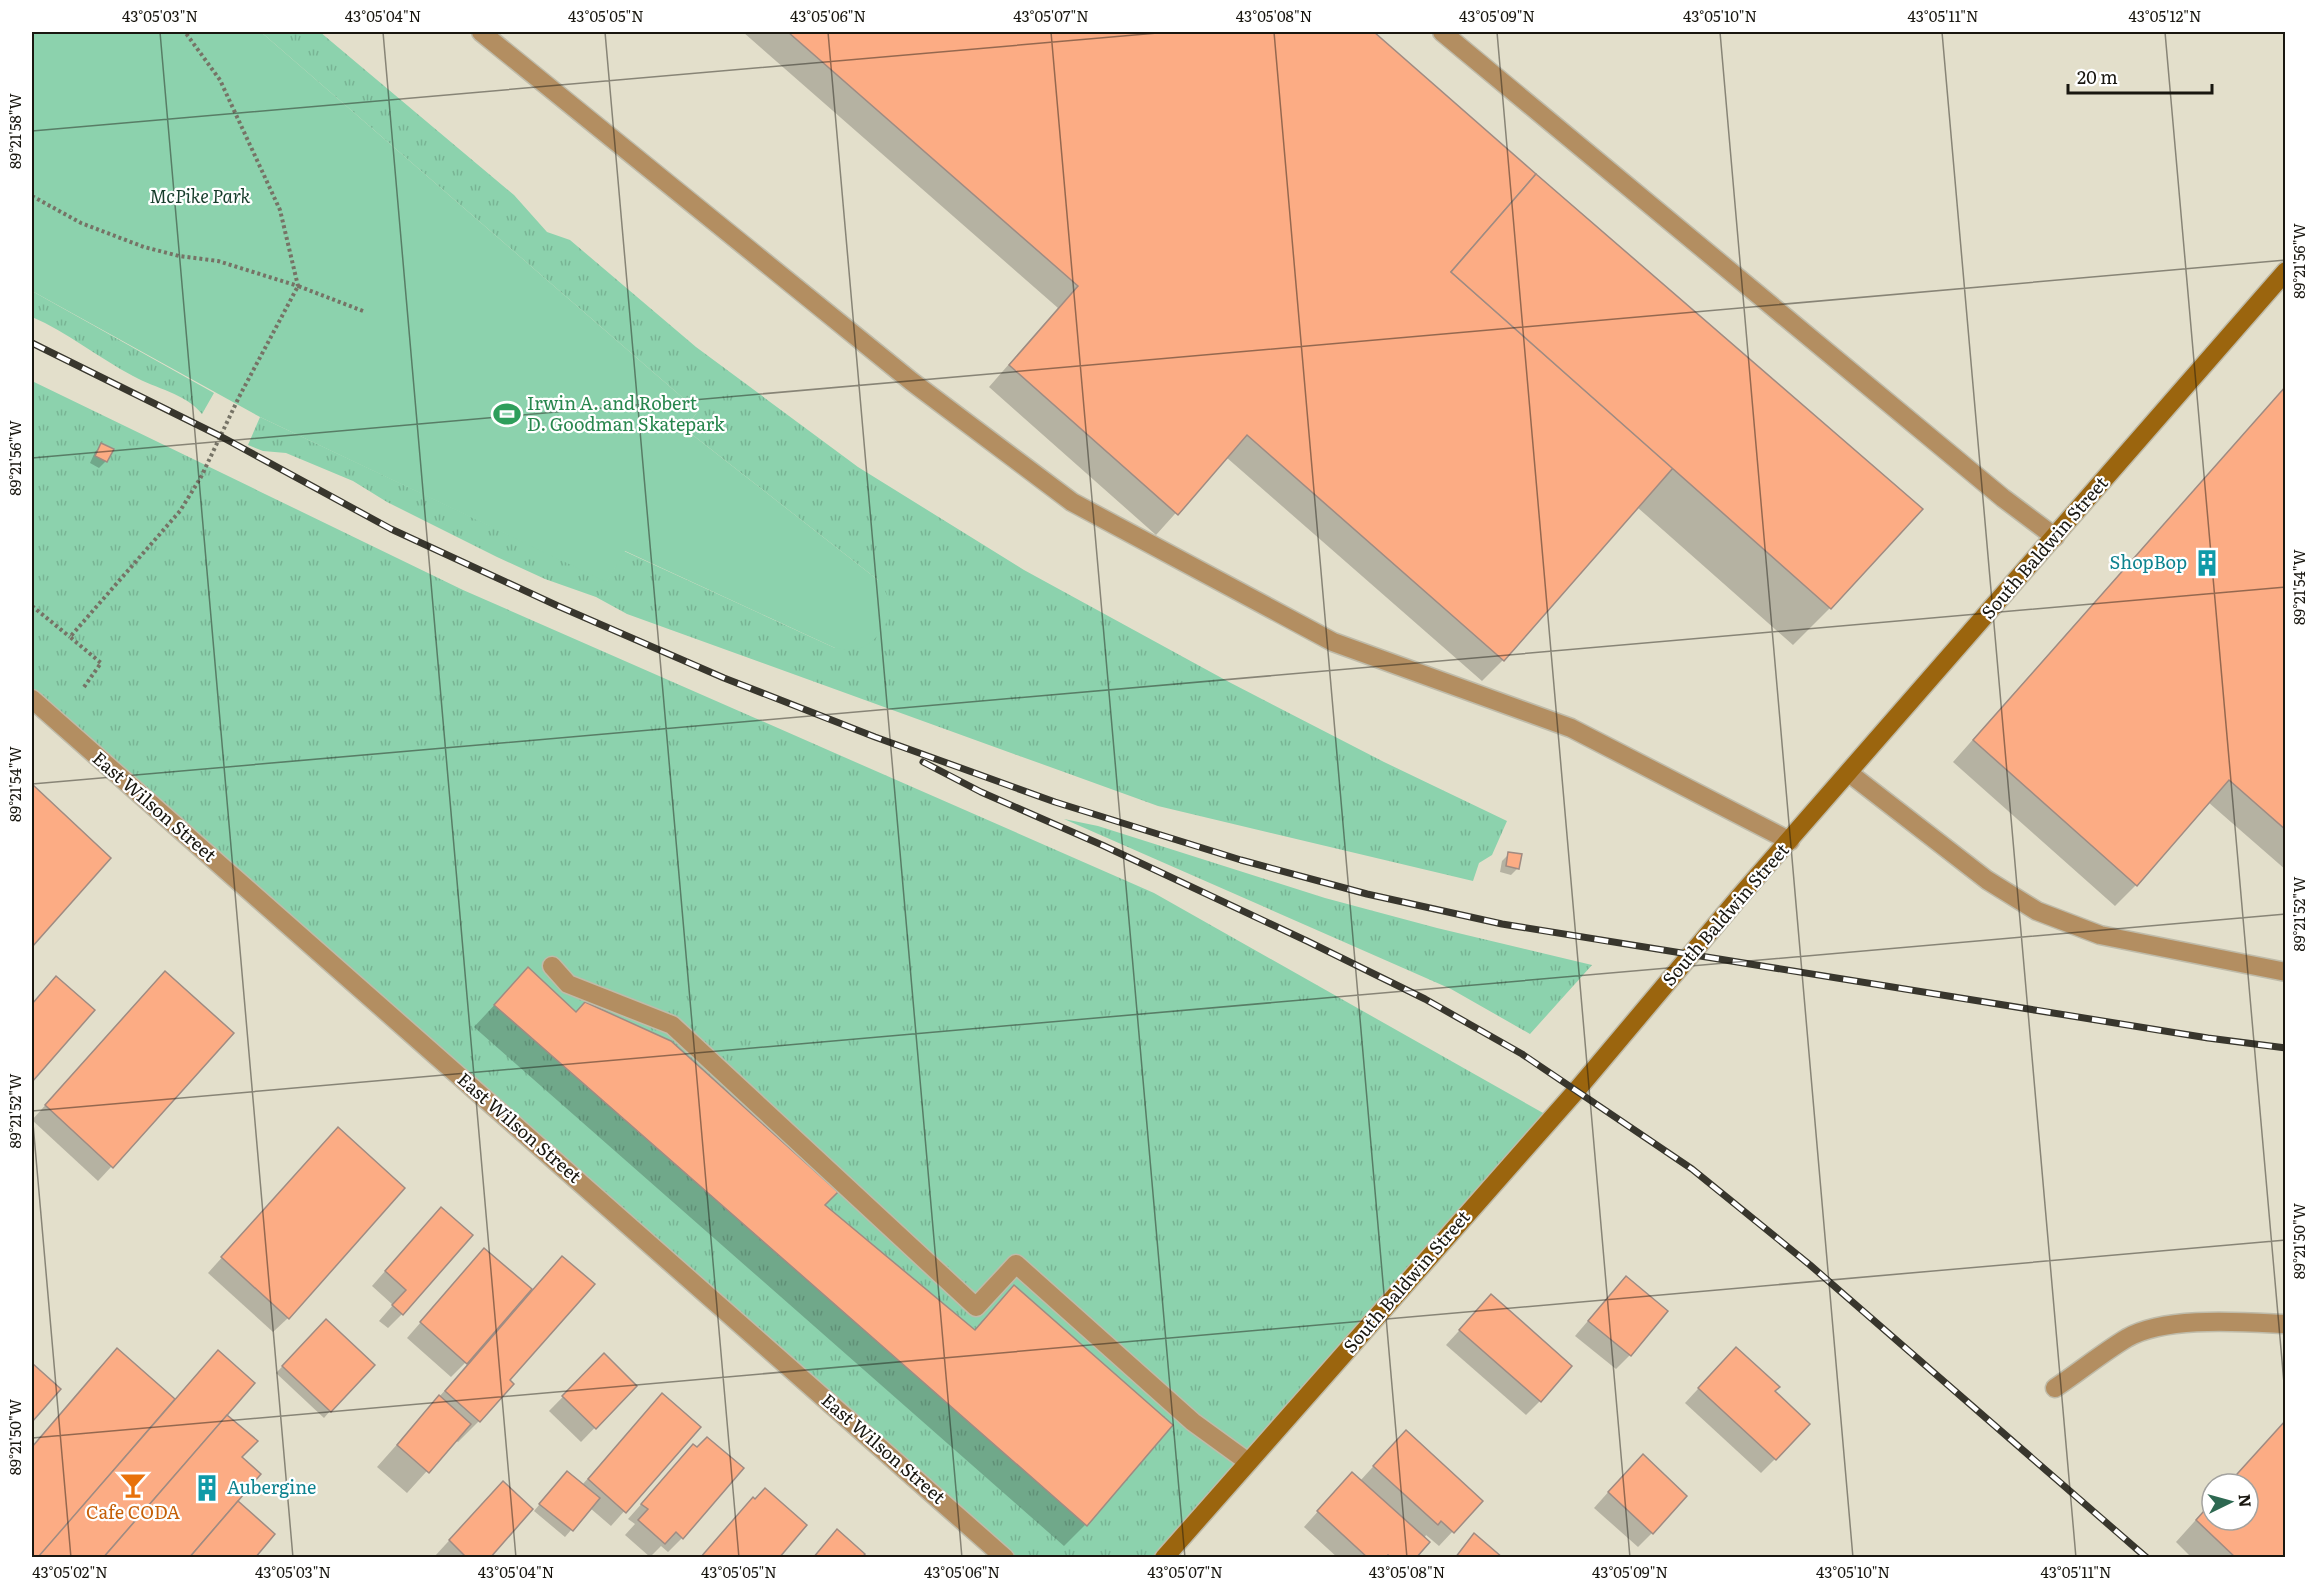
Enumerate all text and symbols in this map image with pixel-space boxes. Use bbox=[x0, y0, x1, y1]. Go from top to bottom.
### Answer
text: 43°05'03"N bbox=[122, 4, 198, 27]
text: 43°05'04"N bbox=[345, 4, 421, 27]
text: 43°05'05"N bbox=[568, 4, 644, 27]
text: 43°05'06"N bbox=[790, 4, 866, 27]
text: 43°05'07"N bbox=[1013, 4, 1089, 27]
text: 43°05'08"N bbox=[1236, 4, 1312, 27]
text: 43°05'09"N bbox=[1459, 4, 1535, 27]
text: 43°05'10"N bbox=[1683, 4, 1757, 27]
text: 43°05'11"N bbox=[1907, 4, 1979, 27]
text: 43°05'12"N bbox=[2128, 4, 2202, 27]
scale bar bbox=[2068, 57, 2212, 95]
text: 20 m bbox=[2077, 63, 2118, 90]
text: 89°21'58"W bbox=[3, 92, 26, 169]
park label: McPike Park bbox=[150, 182, 251, 209]
text: 89°21'56"W bbox=[2287, 223, 2310, 299]
place label: Irwin A. and Robert D. Goodman Skatepark bbox=[527, 389, 726, 437]
sports icon: Irwin A. and Robert D. Goodman Skatepark bbox=[492, 399, 522, 429]
text: 89°21'56"W bbox=[3, 420, 26, 496]
street label: South Baldwin Street bbox=[1974, 469, 2114, 624]
place label: ShopBop bbox=[2110, 548, 2187, 575]
building icon: ShopBop bbox=[2192, 548, 2222, 578]
text: 89°21'54"W bbox=[2287, 548, 2310, 625]
street label: East Wilson Street bbox=[87, 744, 224, 868]
text: 89°21'54"W bbox=[3, 745, 26, 822]
street label: South Baldwin Street bbox=[1655, 836, 1795, 991]
text: 89°21'52"W bbox=[2287, 876, 2310, 952]
street label: East Wilson Street bbox=[452, 1065, 589, 1189]
text: 89°21'52"W bbox=[3, 1073, 26, 1149]
text: 89°21'50"W bbox=[2287, 1202, 2310, 1279]
street label: South Baldwin Street bbox=[1336, 1203, 1476, 1358]
street label: East Wilson Street bbox=[816, 1386, 953, 1510]
text: 89°21'50"W bbox=[3, 1398, 26, 1475]
bar icon: Cafe CODA bbox=[118, 1470, 148, 1500]
north arrow bbox=[2200, 1472, 2260, 1532]
building icon: Aubergine bbox=[192, 1473, 222, 1503]
place label: Aubergine bbox=[227, 1473, 316, 1500]
text: N bbox=[2233, 1493, 2258, 1508]
place label: Cafe CODA bbox=[86, 1498, 180, 1525]
text: 43°05'02"N bbox=[32, 1560, 108, 1583]
text: 43°05'03"N bbox=[255, 1560, 331, 1583]
text: 43°05'04"N bbox=[478, 1560, 554, 1583]
text: 43°05'05"N bbox=[701, 1560, 777, 1583]
text: 43°05'06"N bbox=[924, 1560, 1000, 1583]
text: 43°05'07"N bbox=[1147, 1560, 1223, 1583]
text: 43°05'08"N bbox=[1369, 1560, 1445, 1583]
text: 43°05'09"N bbox=[1592, 1560, 1668, 1583]
text: 43°05'10"N bbox=[1816, 1560, 1890, 1583]
text: 43°05'11"N bbox=[2040, 1560, 2112, 1583]

